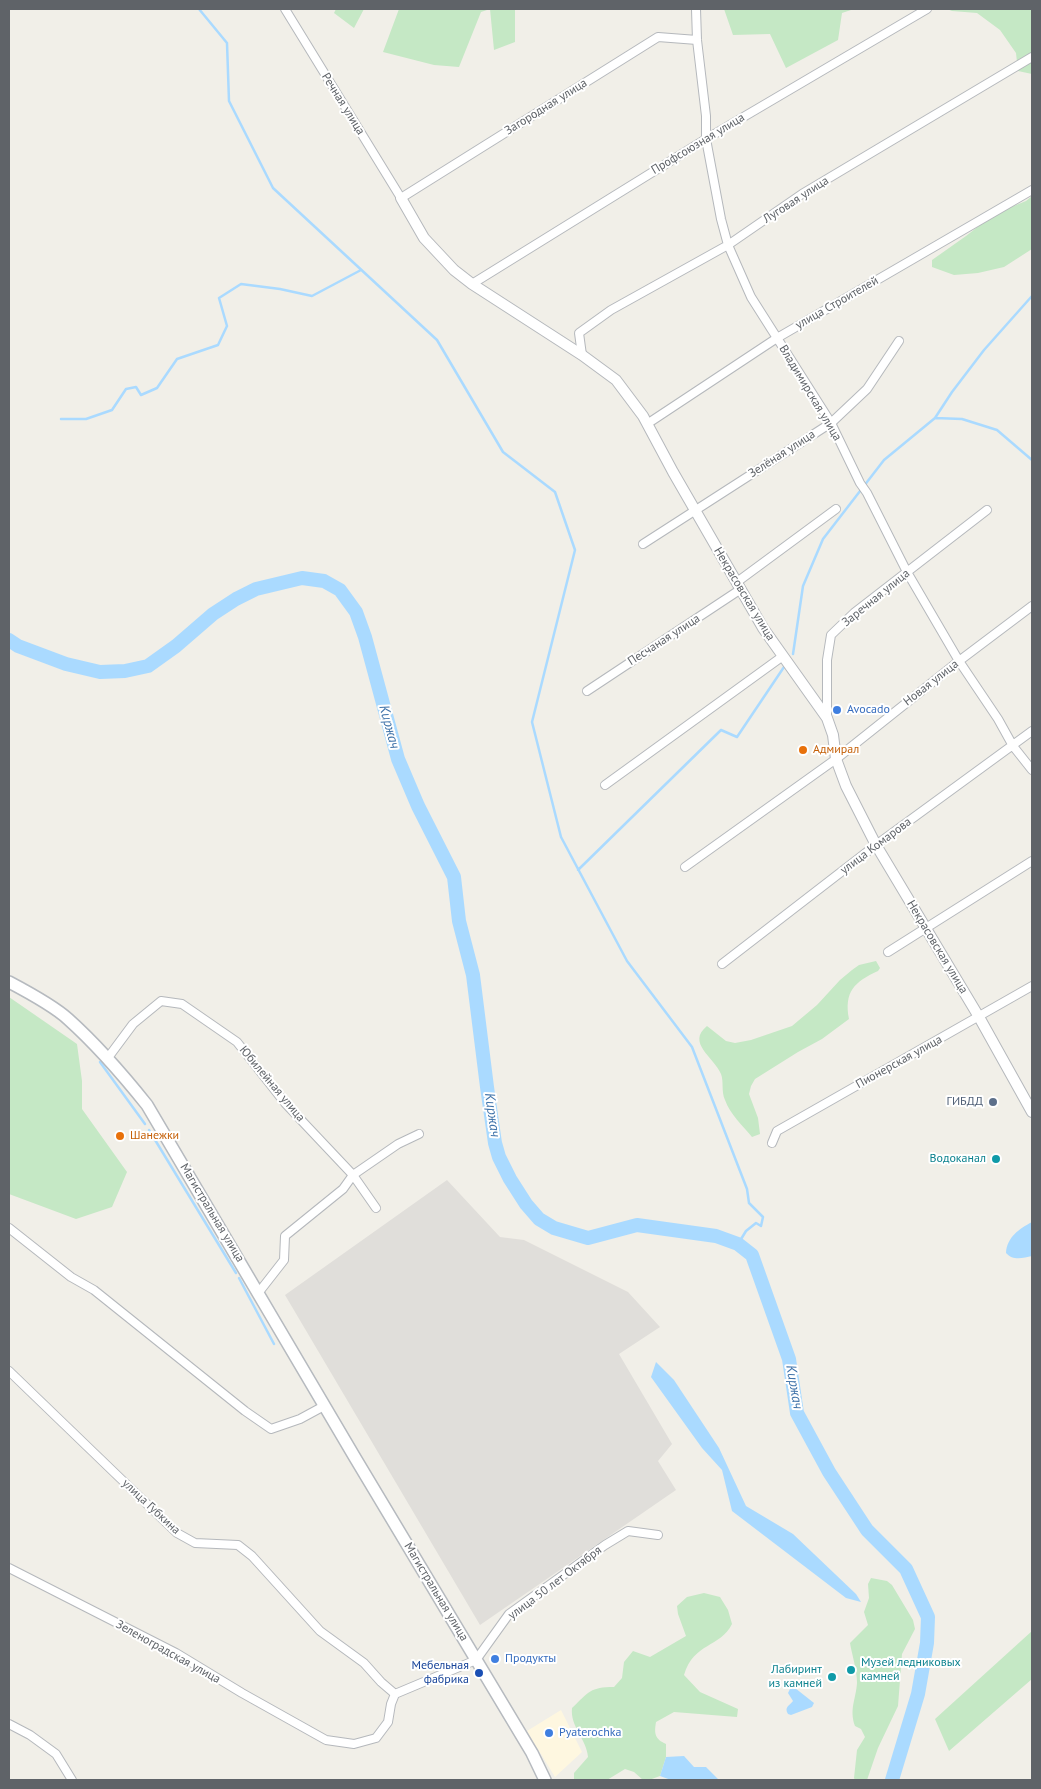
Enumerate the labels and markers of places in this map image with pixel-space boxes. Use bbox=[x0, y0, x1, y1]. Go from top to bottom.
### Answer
place label: Avocado bbox=[847, 703, 890, 717]
marker: Avocado bbox=[831, 704, 843, 716]
place label: Адмирал bbox=[813, 743, 859, 757]
marker: Адмирал bbox=[797, 744, 809, 756]
place label: ГИБДД bbox=[947, 1095, 983, 1109]
marker: ГИБДД bbox=[987, 1096, 999, 1108]
place label: Шанежки bbox=[130, 1129, 179, 1143]
marker: Шанежки bbox=[114, 1130, 126, 1142]
place label: Водоканал bbox=[930, 1152, 986, 1166]
marker: Водоканал bbox=[990, 1153, 1002, 1165]
place label: Продукты bbox=[505, 1652, 556, 1666]
marker: Продукты bbox=[489, 1653, 501, 1665]
place label: Музей ледниковых камней bbox=[861, 1656, 961, 1684]
place label: Мебельная фабрика bbox=[411, 1659, 469, 1687]
place label: Лабиринт из камней bbox=[768, 1663, 822, 1691]
marker: Музей ледниковых камней bbox=[845, 1664, 857, 1676]
marker: Мебельная фабрика bbox=[473, 1667, 485, 1679]
marker: Лабиринт из камней bbox=[826, 1671, 838, 1683]
place label: Pyaterochka bbox=[559, 1726, 621, 1740]
marker: Pyaterochka bbox=[543, 1727, 555, 1739]

